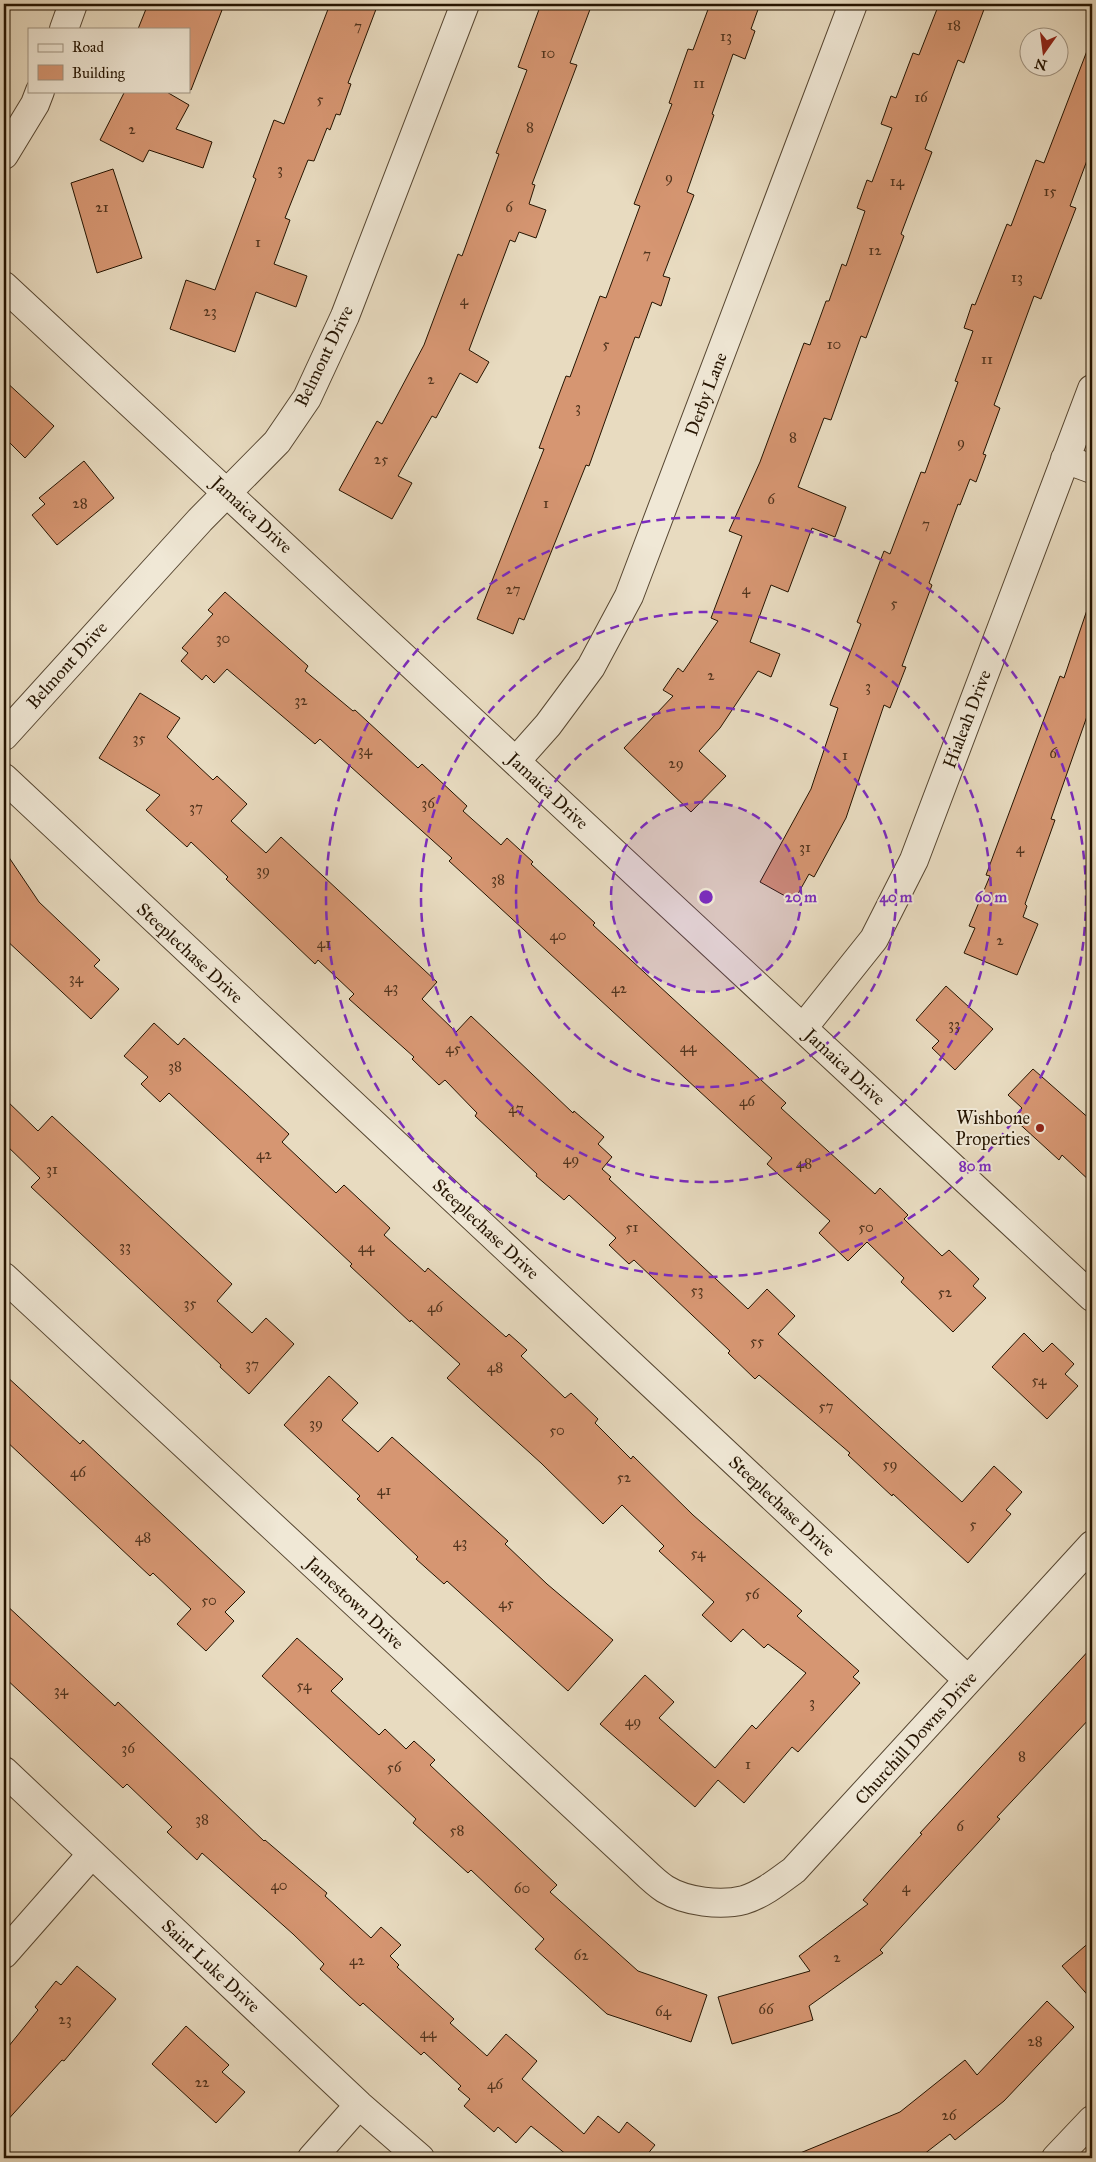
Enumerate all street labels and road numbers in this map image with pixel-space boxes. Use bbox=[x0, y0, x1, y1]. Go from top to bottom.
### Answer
street label: Belmont Drive bbox=[290, 302, 358, 410]
street label: Derby Lane bbox=[680, 349, 732, 439]
street label: Jamaica Drive bbox=[205, 471, 297, 559]
street label: Belmont Drive bbox=[22, 617, 112, 713]
street label: Hialeah Drive bbox=[938, 667, 996, 771]
street label: Jamaica Drive bbox=[501, 747, 593, 835]
street label: Steeplechase Drive bbox=[132, 898, 248, 1008]
street label: Jamaica Drive bbox=[798, 1023, 890, 1111]
street label: Steeplechase Drive bbox=[428, 1174, 544, 1284]
street label: Steeplechase Drive bbox=[724, 1451, 840, 1561]
street label: Jamestown Drive bbox=[299, 1551, 409, 1655]
street label: Churchill Downs Drive bbox=[850, 1667, 982, 1809]
street label: Saint Luke Drive bbox=[157, 1915, 265, 2017]

